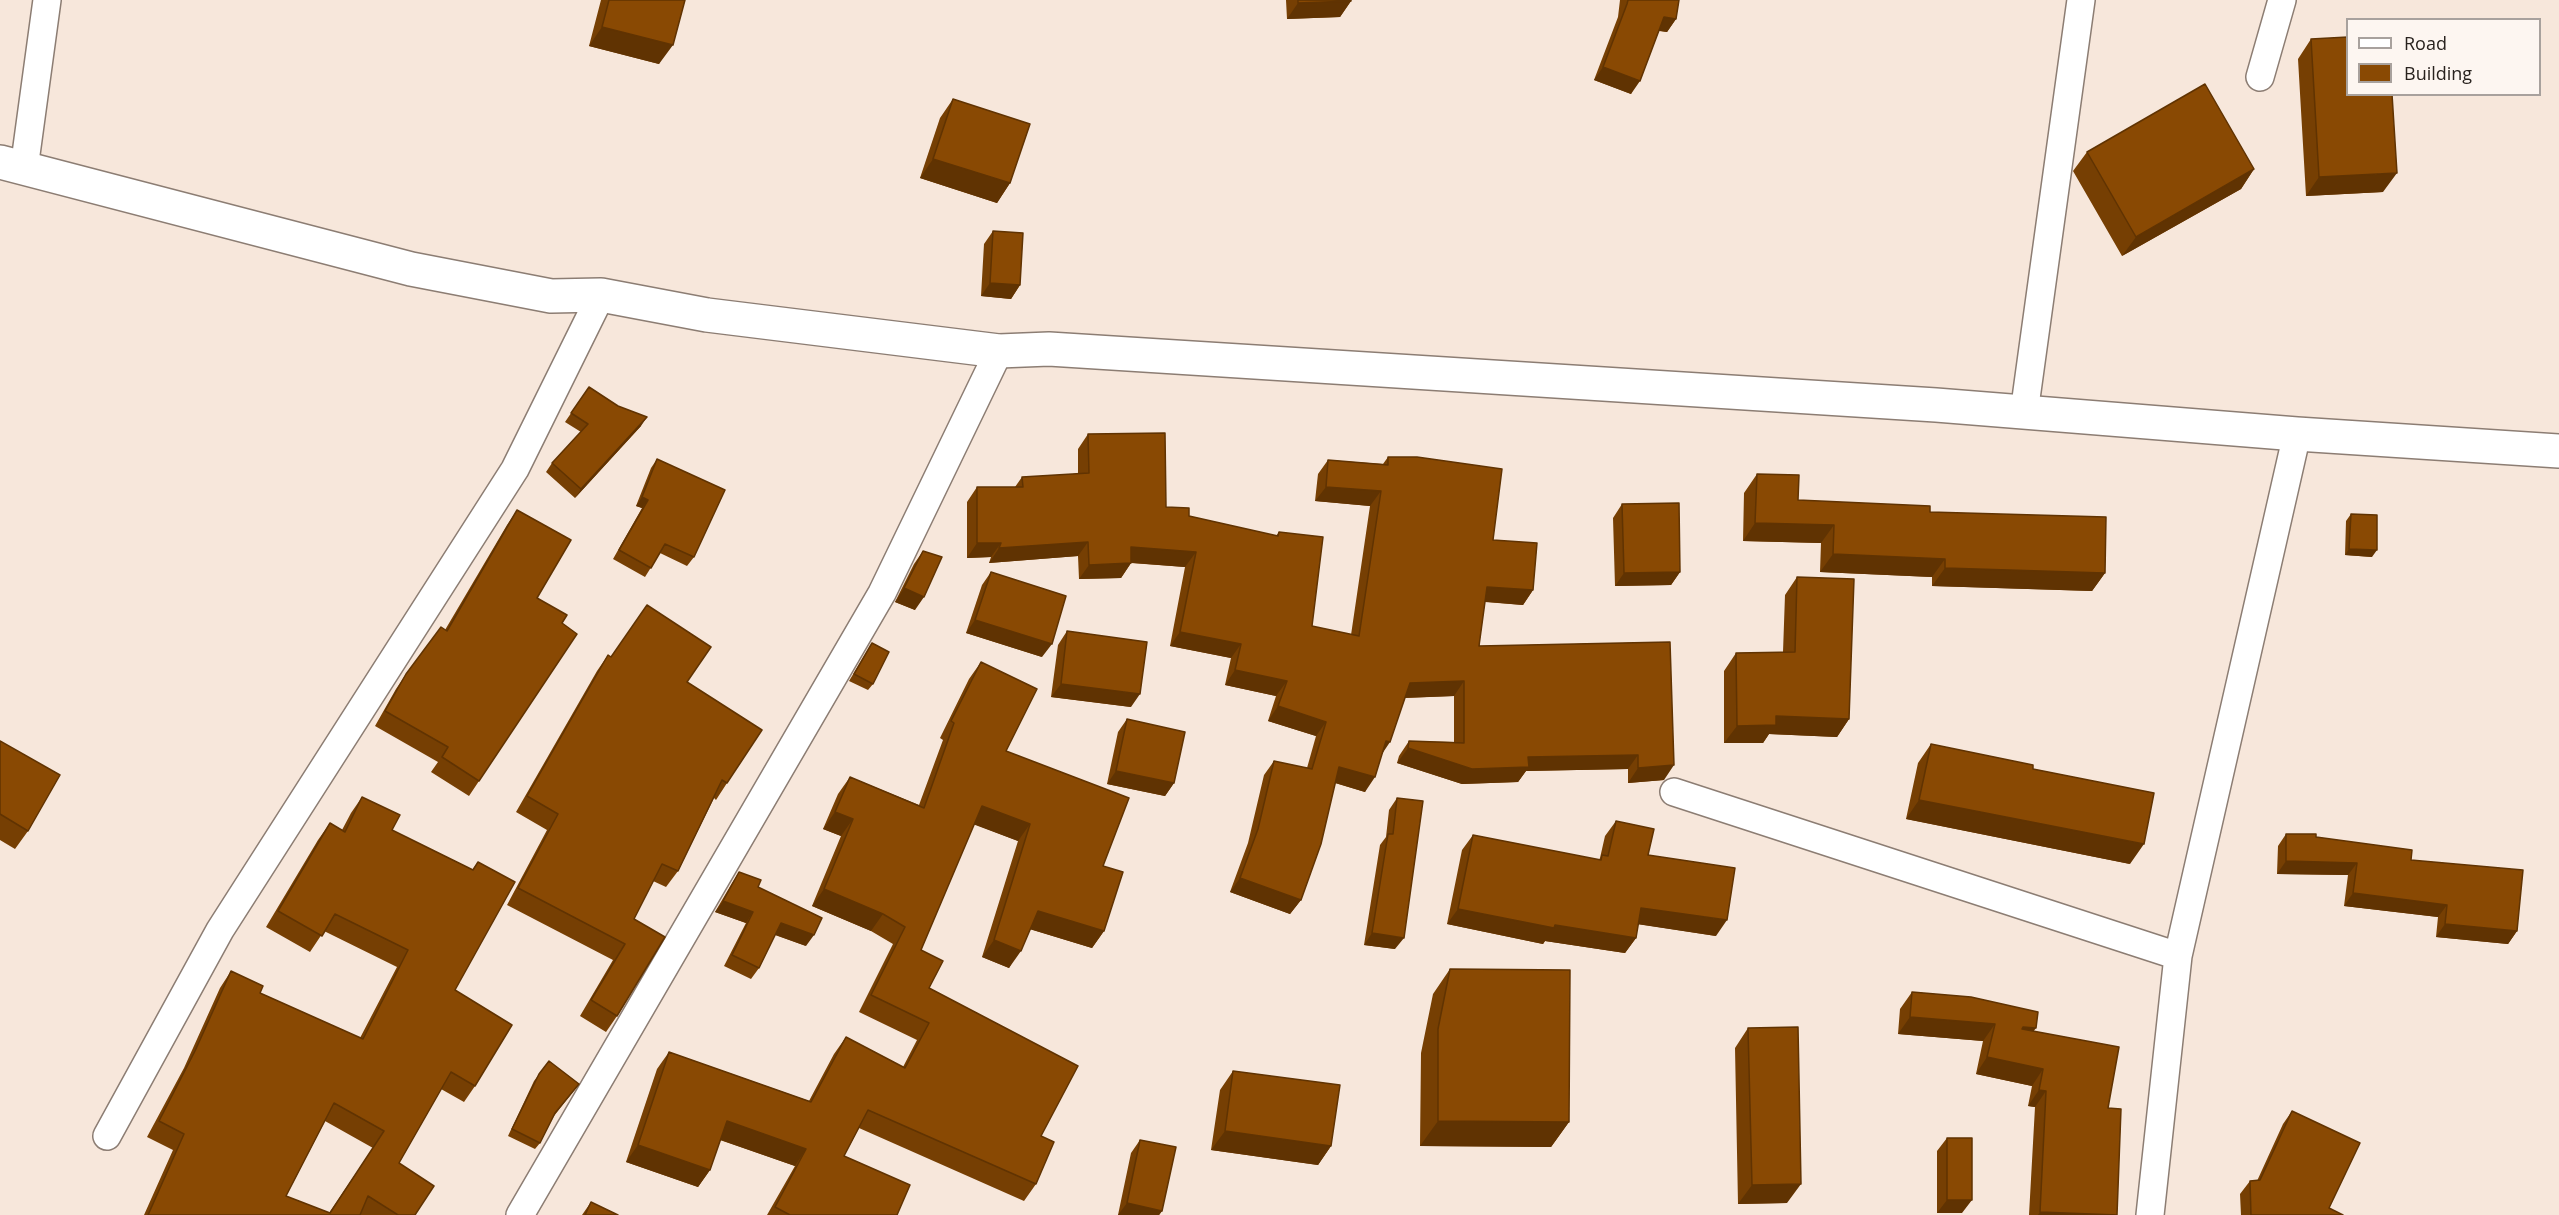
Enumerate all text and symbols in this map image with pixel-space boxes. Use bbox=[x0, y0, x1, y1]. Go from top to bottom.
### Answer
legend bbox=[2346, 18, 2541, 96]
text: Road bbox=[2404, 31, 2447, 55]
text: Building bbox=[2404, 61, 2472, 85]

